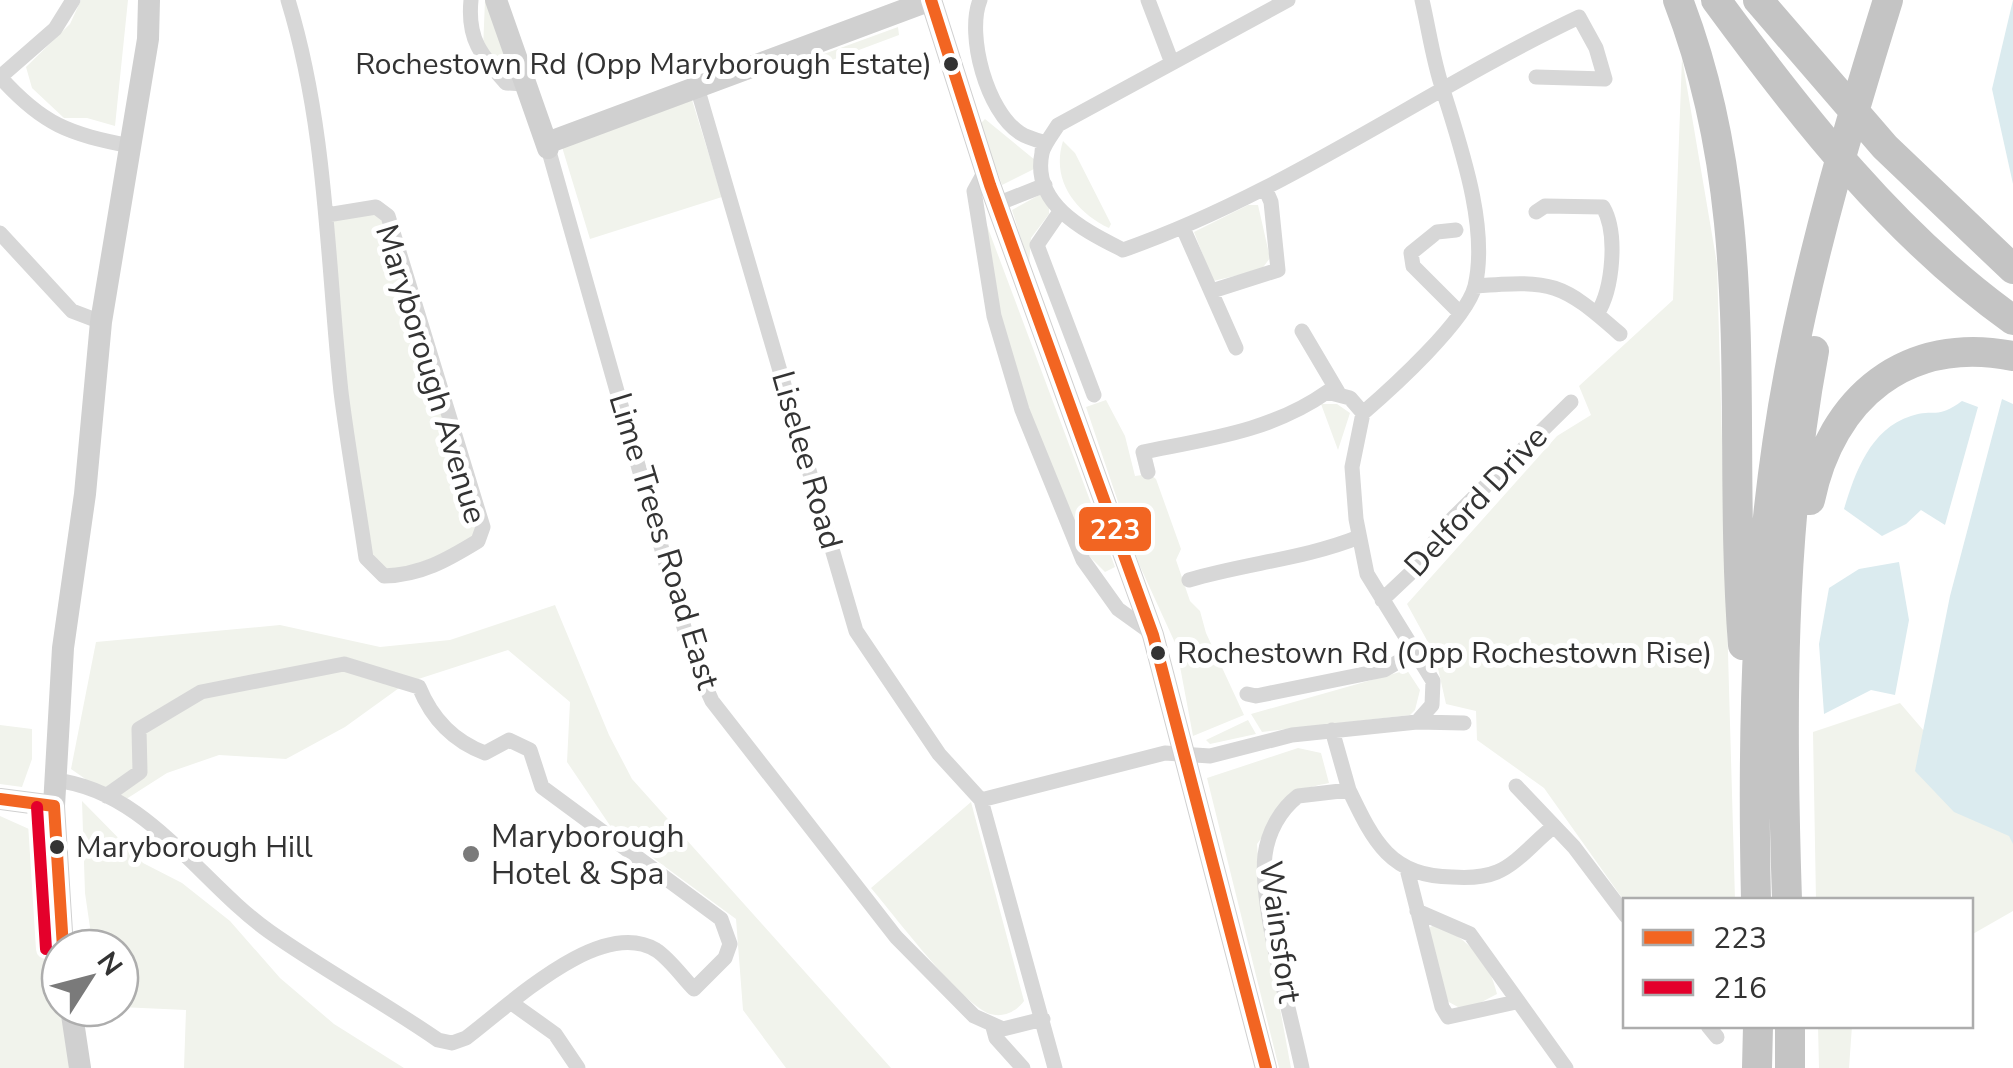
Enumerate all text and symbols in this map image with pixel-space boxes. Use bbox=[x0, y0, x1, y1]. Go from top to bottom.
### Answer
place label: Rochestown Rd (Opp Maryborough Estate) bbox=[355, 44, 932, 85]
marker: Rochestown Rd (Opp Maryborough Estate) bbox=[941, 54, 961, 74]
street label: Maryborough Avenue bbox=[365, 219, 497, 529]
street label: Liselee Road bbox=[761, 366, 853, 554]
street label: Lime Trees Road East bbox=[598, 388, 730, 695]
street label: Delford Drive bbox=[1395, 416, 1557, 586]
line badge: 223 bbox=[1077, 505, 1153, 553]
text: 223 bbox=[1090, 511, 1140, 549]
place label: Rochestown Rd (Opp Rochestown Rise) bbox=[1177, 633, 1712, 674]
marker: Rochestown Rd (Opp Rochestown Rise) bbox=[1148, 643, 1168, 663]
place label: Maryborough Hotel & Spa bbox=[491, 815, 685, 895]
place label: Maryborough Hill bbox=[76, 827, 313, 868]
marker: Maryborough Hill bbox=[47, 837, 67, 857]
marker: Maryborough Hotel & Spa bbox=[460, 843, 482, 865]
street label: Wainsfort bbox=[1249, 858, 1311, 1007]
legend bbox=[1623, 898, 1973, 1028]
text: 223 bbox=[1713, 918, 1767, 959]
north arrow bbox=[40, 928, 140, 1028]
text: N bbox=[88, 944, 131, 984]
text: 216 bbox=[1713, 968, 1767, 1009]

